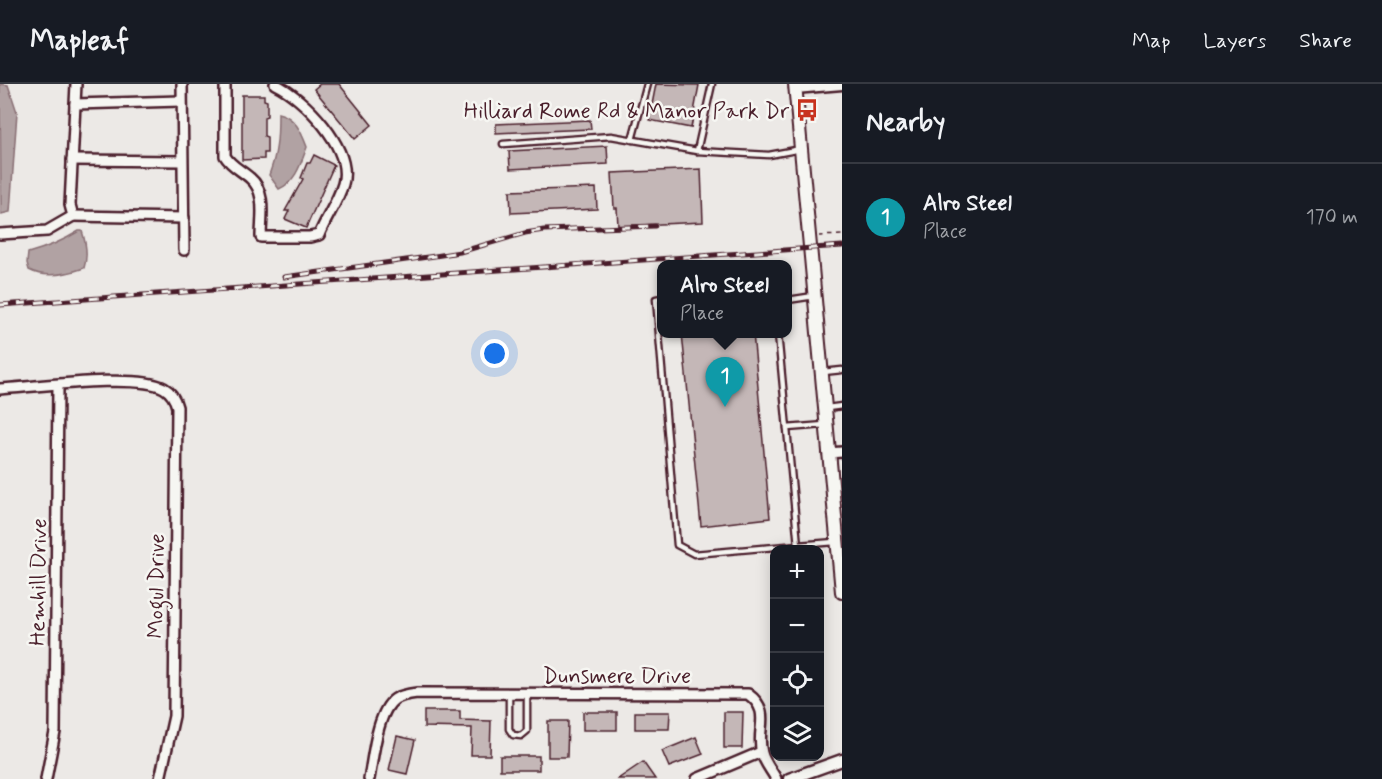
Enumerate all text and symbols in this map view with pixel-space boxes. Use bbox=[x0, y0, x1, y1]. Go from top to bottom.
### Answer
text: Mapleaf bbox=[30, 23, 129, 60]
text: Map bbox=[1132, 27, 1170, 55]
text: Layers bbox=[1203, 27, 1266, 55]
text: Share bbox=[1299, 27, 1352, 55]
bus stop icon: Hilliard Rome Rd & Manor Park Dr bbox=[794, 97, 820, 123]
place label: Hilliard Rome Rd & Manor Park Dr bbox=[464, 98, 790, 126]
text: Nearby bbox=[866, 106, 945, 140]
text: Alro Steel bbox=[923, 190, 1012, 218]
text: 1 bbox=[881, 204, 890, 231]
text: 170 m bbox=[1306, 204, 1358, 231]
text: Place bbox=[923, 218, 967, 245]
popup bbox=[657, 260, 792, 338]
text: Alro Steel bbox=[680, 272, 769, 300]
text: Place bbox=[680, 300, 724, 327]
your location bbox=[480, 339, 509, 368]
pin: 1 bbox=[706, 358, 744, 407]
street label: Hemhill Drive bbox=[24, 518, 54, 646]
street label: Mogul Drive bbox=[142, 533, 175, 639]
map controls bbox=[770, 545, 824, 761]
button: + bbox=[770, 545, 824, 599]
button: − bbox=[770, 599, 824, 653]
button: locate bbox=[770, 653, 824, 707]
street label: Dunsmere Drive bbox=[543, 663, 691, 691]
button: layers bbox=[770, 707, 824, 761]

